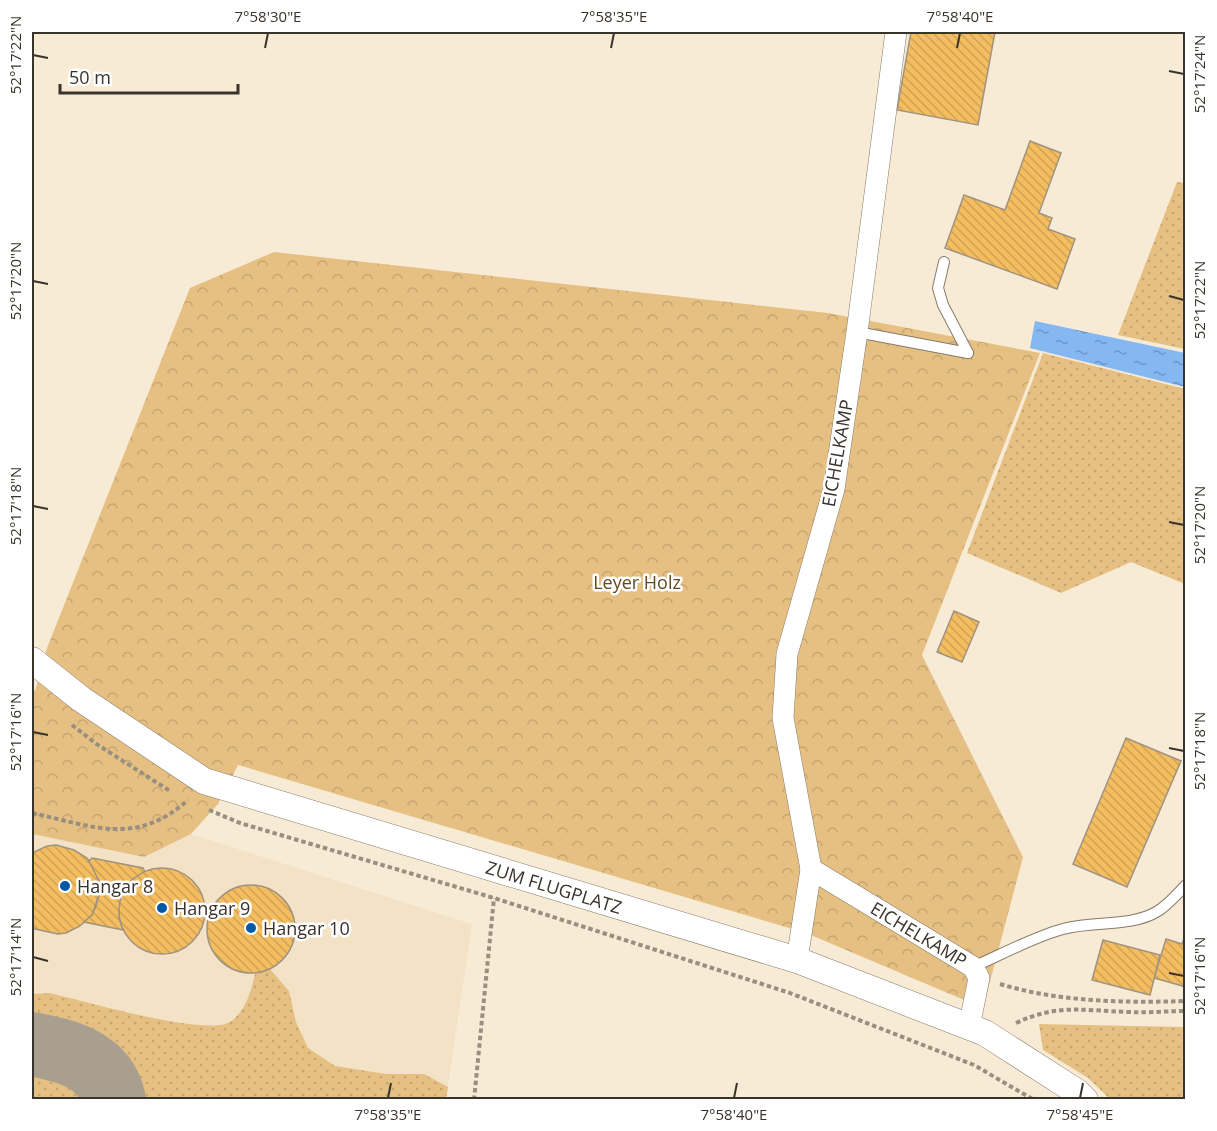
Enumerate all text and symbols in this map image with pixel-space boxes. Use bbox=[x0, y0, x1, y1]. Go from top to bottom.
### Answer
text: 7°58'30"E bbox=[235, 6, 301, 26]
text: 7°58'35"E bbox=[581, 6, 647, 26]
text: 7°58'40"E bbox=[927, 6, 993, 26]
text: 52°17'22"N bbox=[5, 16, 25, 94]
text: 52°17'24"N bbox=[1189, 35, 1209, 113]
scale bar bbox=[60, 57, 238, 95]
text: 50 m bbox=[69, 65, 111, 89]
text: 52°17'20"N bbox=[5, 242, 25, 320]
text: 52°17'22"N bbox=[1189, 261, 1209, 339]
street label: EICHELKAMP bbox=[816, 398, 858, 508]
text: 52°17'18"N bbox=[5, 467, 25, 545]
text: 52°17'20"N bbox=[1189, 486, 1209, 564]
park label: Leyer Holz bbox=[593, 570, 681, 594]
text: 52°17'16"N bbox=[5, 693, 25, 771]
text: 52°17'18"N bbox=[1189, 712, 1209, 790]
street label: ZUM FLUGPLATZ bbox=[483, 855, 625, 919]
place label: Hangar 8 bbox=[77, 874, 153, 898]
marker: Hangar 8 bbox=[58, 879, 72, 893]
place label: Hangar 9 bbox=[174, 896, 250, 920]
street label: EICHELKAMP bbox=[866, 896, 972, 972]
marker: Hangar 9 bbox=[155, 901, 169, 915]
place label: Hangar 10 bbox=[263, 916, 350, 940]
text: 52°17'14"N bbox=[5, 918, 25, 996]
marker: Hangar 10 bbox=[244, 921, 258, 935]
text: 52°17'16"N bbox=[1189, 937, 1209, 1015]
text: 7°58'35"E bbox=[355, 1104, 421, 1124]
text: 7°58'40"E bbox=[701, 1104, 767, 1124]
text: 7°58'45"E bbox=[1047, 1104, 1113, 1124]

